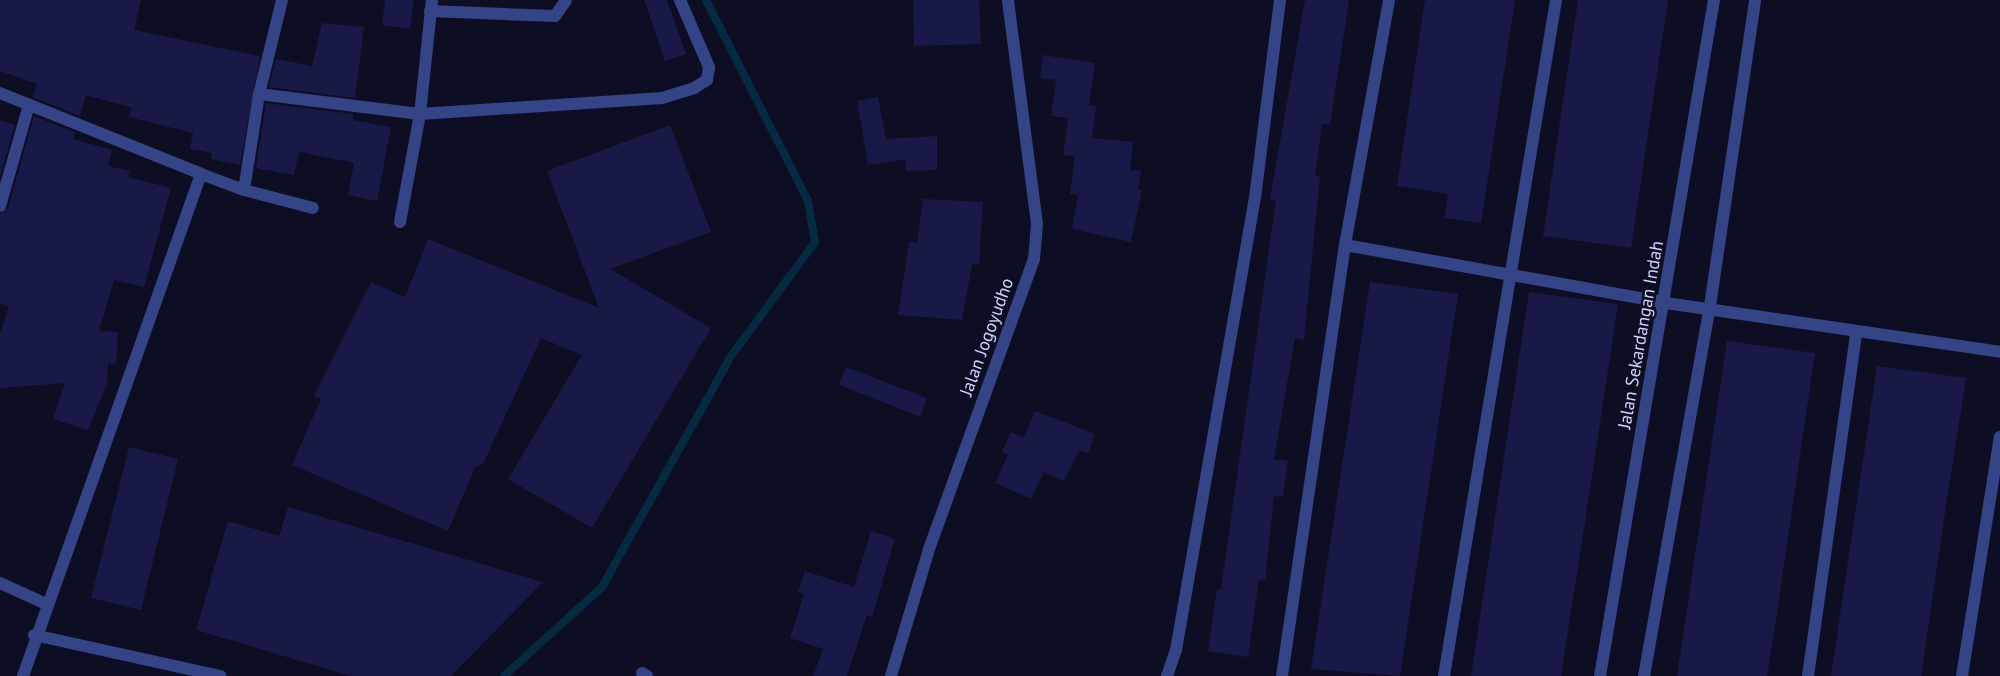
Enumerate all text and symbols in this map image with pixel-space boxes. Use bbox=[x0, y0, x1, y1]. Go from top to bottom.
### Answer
street label: Jalan Sekardangan Indah bbox=[1614, 239, 1668, 431]
street label: Jalan Jogoyudho bbox=[956, 275, 1018, 399]

